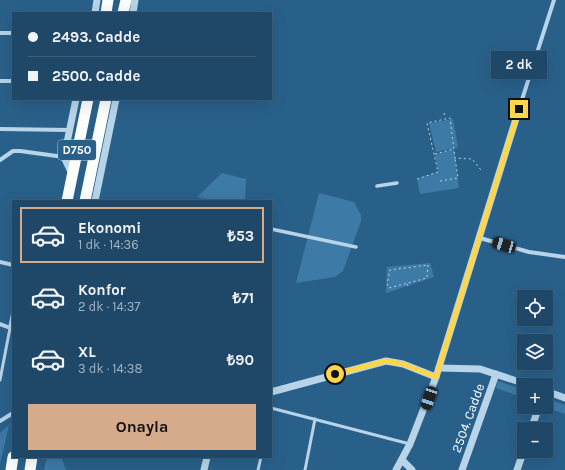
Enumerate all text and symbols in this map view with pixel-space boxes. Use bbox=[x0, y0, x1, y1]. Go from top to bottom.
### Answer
text: 2493. Cadde bbox=[52, 28, 140, 46]
callout: 2 dk bbox=[491, 51, 547, 79]
text: 2 dk bbox=[506, 57, 532, 72]
text: 2500. Cadde bbox=[52, 67, 140, 85]
route end bbox=[510, 100, 528, 118]
road number: D750 bbox=[58, 140, 96, 160]
icon: car bbox=[30, 217, 66, 253]
text: Ekonomi bbox=[78, 219, 141, 237]
text: ₺53 bbox=[227, 227, 254, 245]
car bbox=[491, 236, 517, 254]
text: 1 dk · 14:36 bbox=[78, 237, 139, 252]
icon: car bbox=[30, 279, 66, 315]
text: Konfor bbox=[78, 281, 126, 299]
text: ₺71 bbox=[233, 289, 254, 307]
map controls bbox=[517, 290, 553, 458]
button: locate bbox=[517, 290, 553, 326]
text: 2 dk · 14:37 bbox=[78, 299, 140, 314]
button: layers bbox=[517, 334, 553, 370]
icon: car bbox=[30, 341, 66, 377]
text: XL bbox=[78, 343, 96, 361]
text: ₺90 bbox=[227, 351, 254, 369]
text: 3 dk · 14:38 bbox=[78, 361, 143, 376]
route start bbox=[326, 365, 344, 383]
button: + bbox=[517, 378, 553, 414]
street label: 2504. Cadde bbox=[449, 381, 488, 455]
car bbox=[419, 385, 439, 411]
button: Onayla bbox=[28, 404, 256, 450]
button: − bbox=[517, 422, 553, 458]

